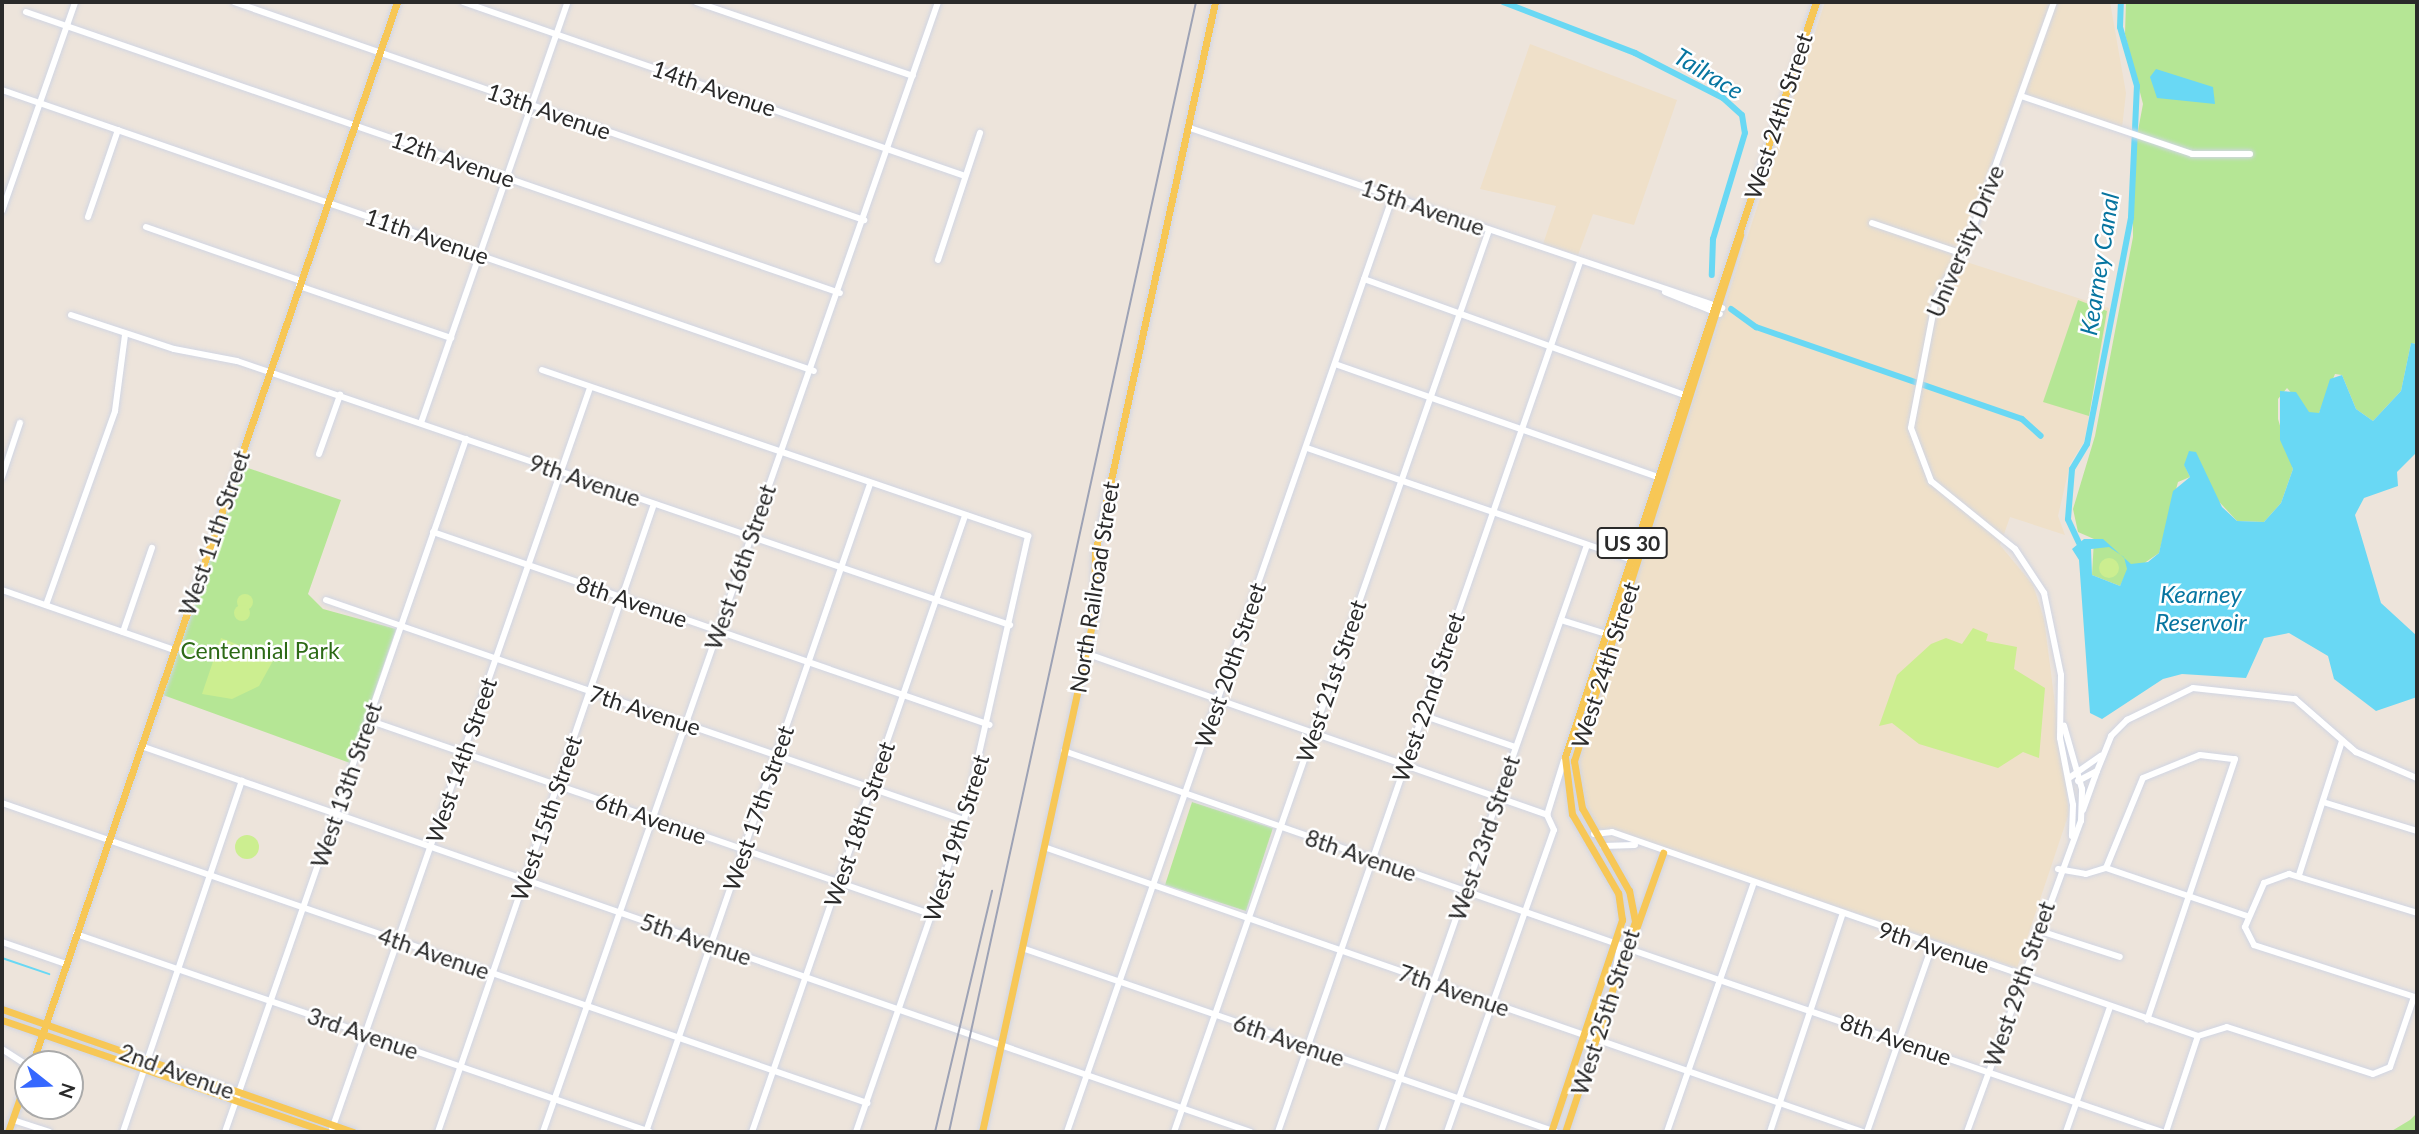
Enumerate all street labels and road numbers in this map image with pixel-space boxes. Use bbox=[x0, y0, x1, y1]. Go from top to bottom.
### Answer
street label: West 24th Street bbox=[1738, 29, 1818, 203]
street label: 14th Avenue bbox=[648, 54, 780, 122]
street label: 13th Avenue bbox=[483, 77, 615, 145]
street label: 12th Avenue bbox=[387, 125, 519, 193]
street label: University Drive bbox=[1920, 160, 2010, 322]
street label: 15th Avenue bbox=[1357, 173, 1489, 241]
street label: 11th Avenue bbox=[361, 202, 493, 270]
street label: West 11th Street bbox=[173, 447, 255, 619]
street label: 9th Avenue bbox=[525, 448, 645, 512]
street label: North Railroad Street bbox=[1064, 479, 1124, 695]
street label: West 16th Street bbox=[699, 481, 781, 653]
road number: US 30 bbox=[1595, 526, 1669, 560]
street label: 8th Avenue bbox=[572, 569, 692, 633]
street label: West 24th Street bbox=[1565, 578, 1645, 752]
street label: West 20th Street bbox=[1189, 579, 1271, 751]
street label: West 21st Street bbox=[1290, 596, 1372, 766]
street label: West 22nd Street bbox=[1386, 609, 1470, 785]
street label: West 14th Street bbox=[420, 674, 502, 846]
street label: 7th Avenue bbox=[585, 679, 705, 741]
street label: West 13th Street bbox=[305, 699, 387, 871]
street label: West 17th Street bbox=[717, 722, 799, 894]
street label: West 15th Street bbox=[505, 732, 587, 904]
street label: West 18th Street bbox=[818, 738, 900, 910]
street label: West 19th Street bbox=[918, 751, 994, 925]
street label: West 23rd Street bbox=[1443, 752, 1525, 924]
street label: 6th Avenue bbox=[591, 786, 711, 850]
street label: 8th Avenue bbox=[1301, 823, 1421, 887]
street label: West 29th Street bbox=[1978, 898, 2060, 1070]
street label: 5th Avenue bbox=[636, 907, 756, 971]
street label: 9th Avenue bbox=[1874, 915, 1994, 979]
street label: 4th Avenue bbox=[374, 921, 494, 985]
street label: West 25th Street bbox=[1565, 925, 1645, 1099]
street label: 7th Avenue bbox=[1394, 958, 1514, 1022]
street label: 3rd Avenue bbox=[304, 1001, 422, 1065]
street label: 8th Avenue bbox=[1836, 1007, 1956, 1071]
street label: 6th Avenue bbox=[1229, 1008, 1349, 1072]
street label: 2nd Avenue bbox=[115, 1037, 239, 1105]

